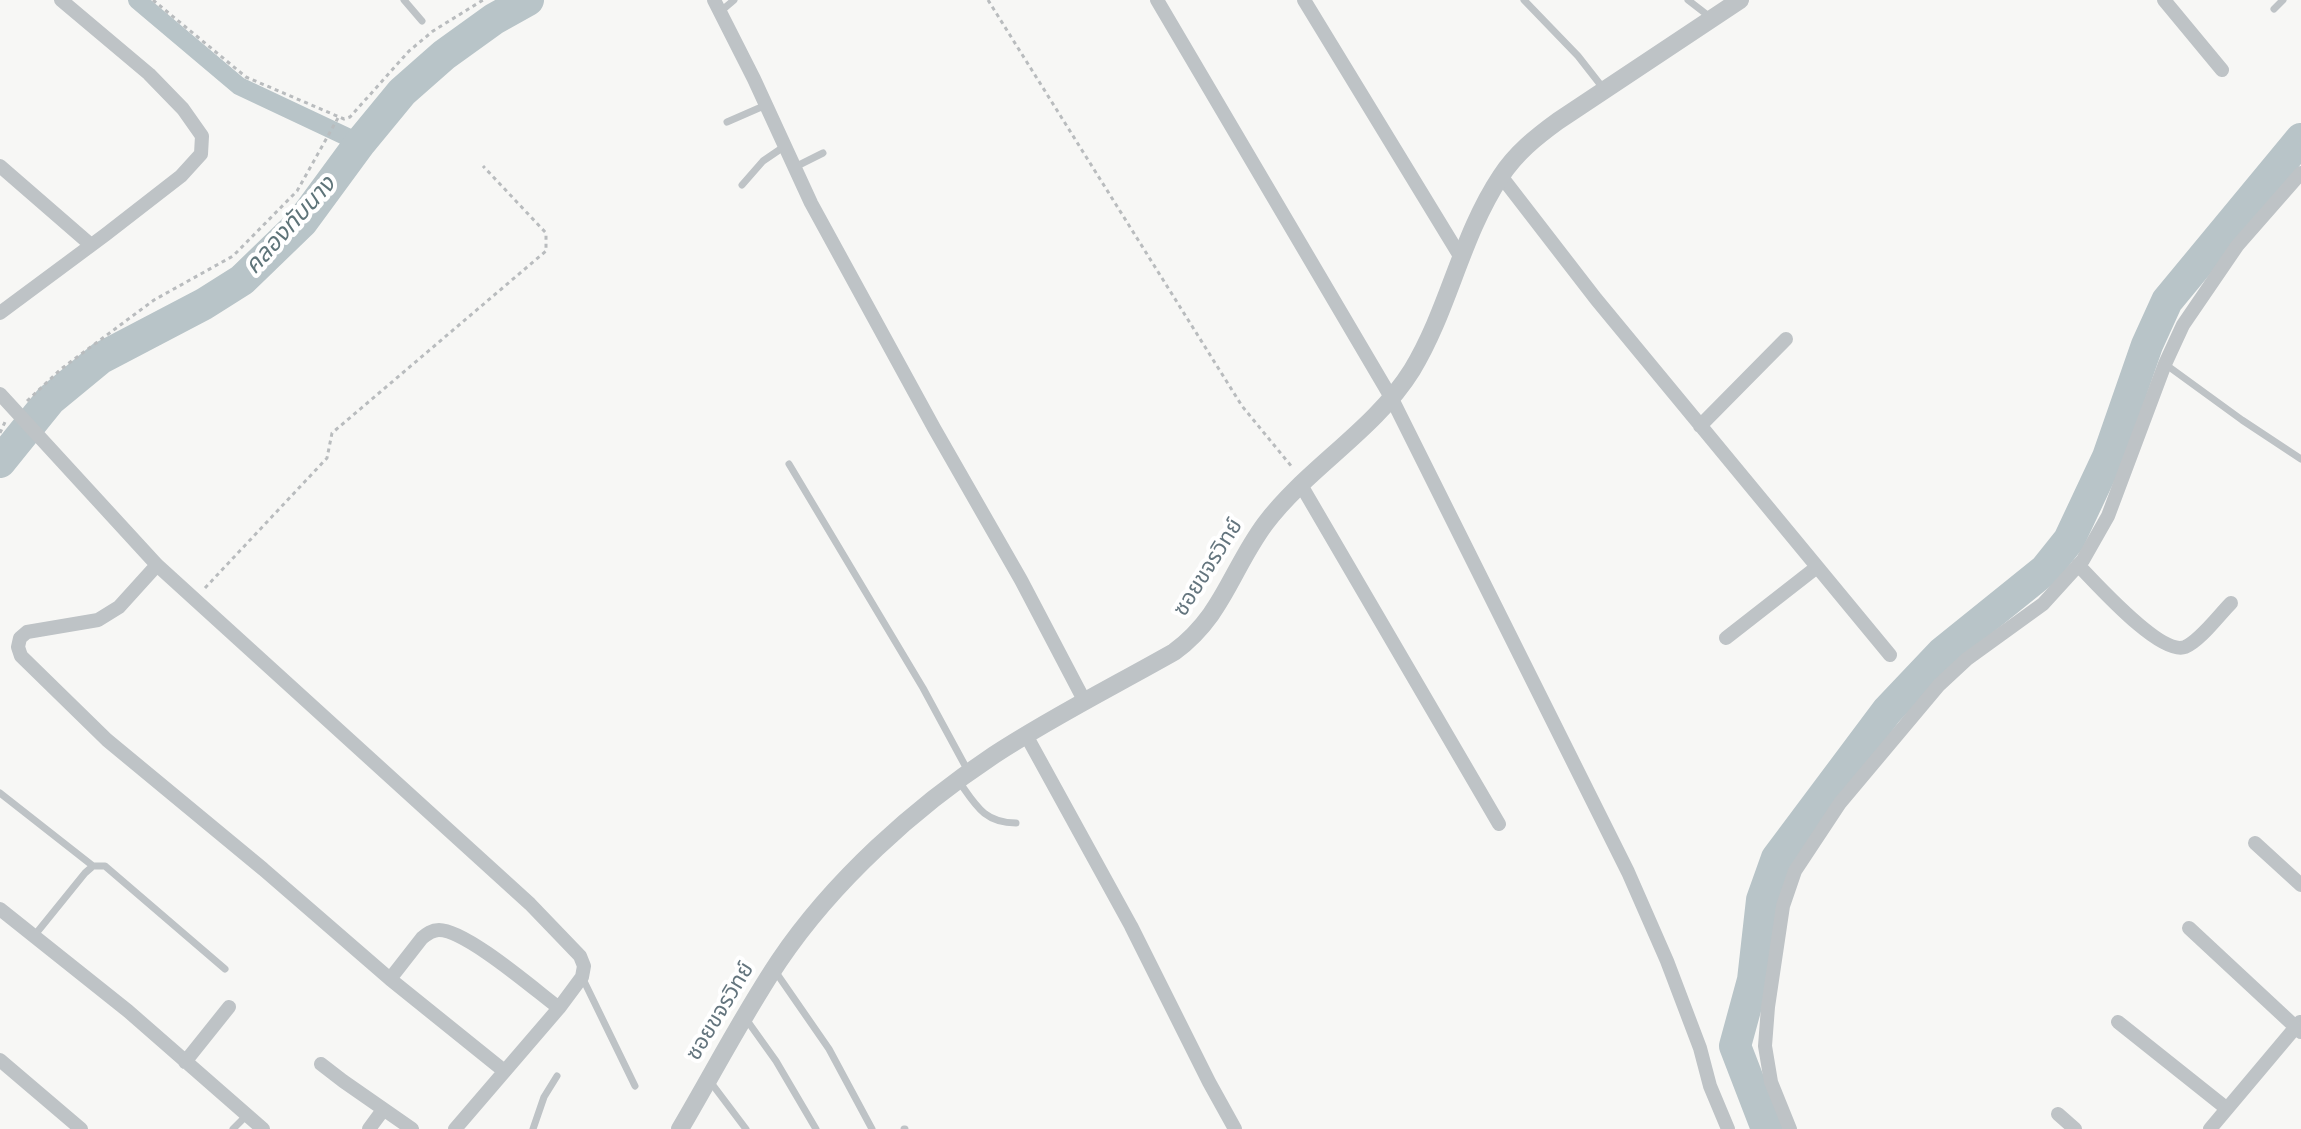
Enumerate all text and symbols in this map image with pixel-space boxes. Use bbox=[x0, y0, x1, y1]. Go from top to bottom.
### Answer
water label: คลองทับนาง bbox=[240, 171, 342, 281]
street label: ซอยขจรวิทย์ bbox=[1169, 514, 1249, 622]
street label: ซอยขจรวิทย์ bbox=[681, 958, 761, 1066]

